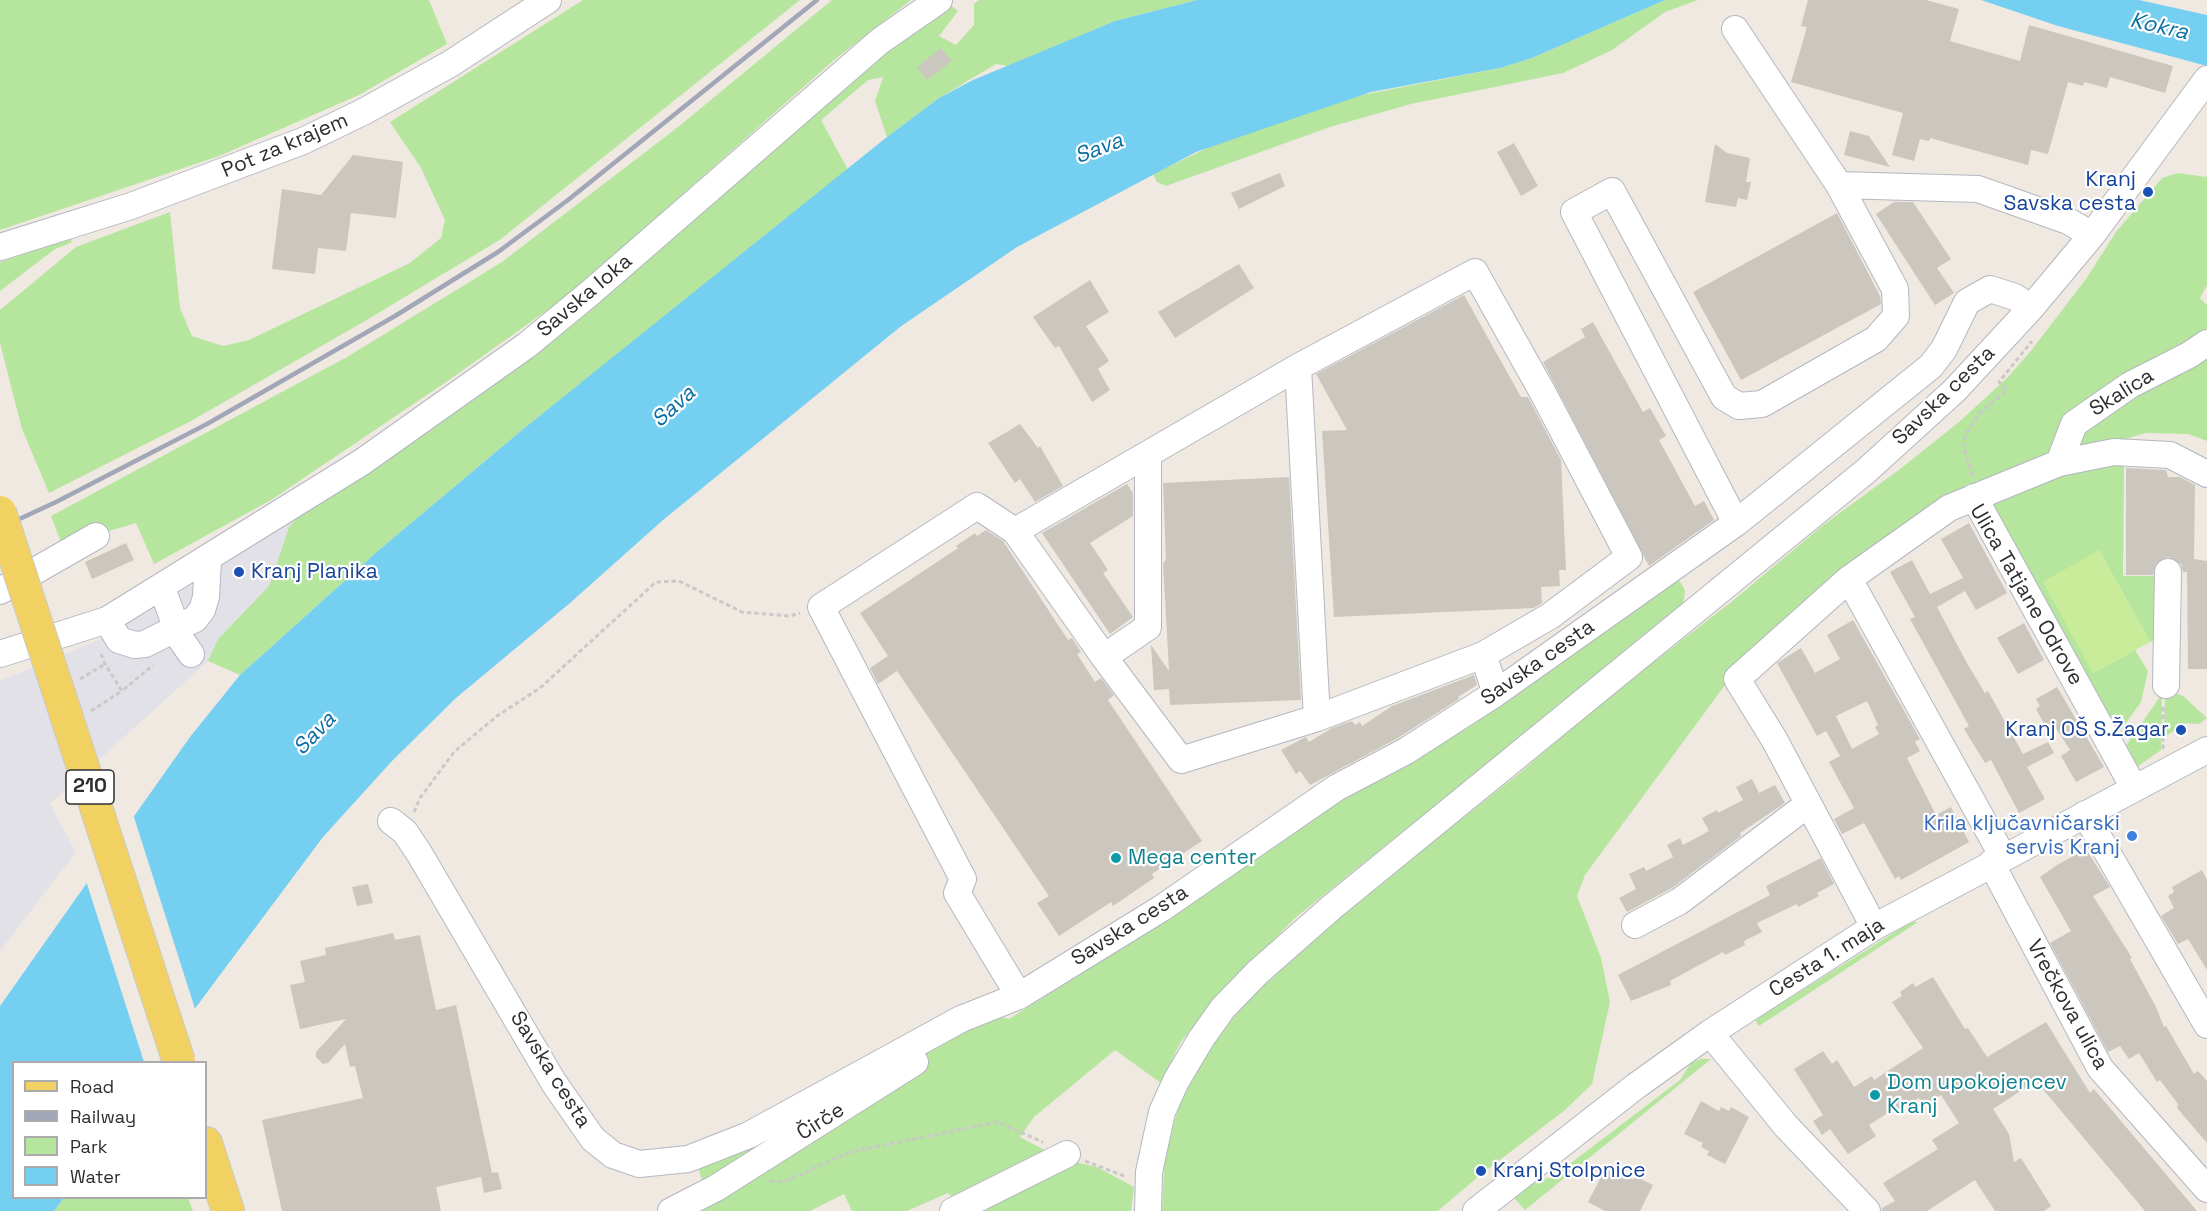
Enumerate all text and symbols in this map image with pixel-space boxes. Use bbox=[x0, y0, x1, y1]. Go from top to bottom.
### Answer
water label: Kokra bbox=[2127, 8, 2191, 46]
street label: Pot za krajem bbox=[218, 108, 352, 184]
water label: Sava bbox=[1071, 128, 1127, 170]
place label: Kranj Savska cesta bbox=[2004, 167, 2136, 217]
marker: Kranj Savska cesta bbox=[2141, 185, 2155, 199]
street label: Savska loka bbox=[532, 249, 638, 343]
street label: Savska cesta bbox=[1888, 341, 2000, 451]
street label: Skalica bbox=[2085, 364, 2159, 422]
water label: Sava bbox=[647, 381, 701, 433]
street label: Ulica Tatjane Odrove bbox=[1964, 500, 2088, 690]
place label: Kranj Planika bbox=[251, 559, 378, 585]
marker: Kranj Planika bbox=[232, 565, 246, 579]
street label: Savska cesta bbox=[1477, 615, 1599, 711]
water label: Sava bbox=[288, 707, 342, 761]
place label: Kranj OŠ S.Žagar bbox=[2005, 717, 2169, 743]
marker: Kranj OŠ S.Žagar bbox=[2174, 723, 2188, 737]
road number: 210 bbox=[66, 770, 114, 804]
place label: Krila ključavničarski servis Kranj bbox=[1924, 811, 2120, 861]
marker: Krila ključavničarski servis Kranj bbox=[2125, 829, 2139, 843]
place label: Mega center bbox=[1128, 845, 1257, 871]
marker: Mega center bbox=[1109, 851, 1123, 865]
street label: Savska cesta bbox=[1067, 880, 1193, 972]
street label: Cesta 1. maja bbox=[1765, 913, 1889, 1003]
street label: Vrečkova ulica bbox=[2021, 936, 2113, 1074]
street label: Savska cesta bbox=[504, 1007, 596, 1133]
legend bbox=[12, 1061, 207, 1199]
place label: Dom upokojencev Kranj bbox=[1887, 1070, 2067, 1120]
text: Road bbox=[70, 1075, 114, 1098]
marker: Dom upokojencev Kranj bbox=[1868, 1088, 1882, 1102]
street label: Čirče bbox=[793, 1098, 849, 1146]
text: Railway bbox=[70, 1105, 136, 1128]
text: Park bbox=[70, 1135, 107, 1158]
place label: Kranj Stolpnice bbox=[1493, 1158, 1646, 1184]
marker: Kranj Stolpnice bbox=[1474, 1164, 1488, 1178]
text: Water bbox=[70, 1165, 121, 1188]

